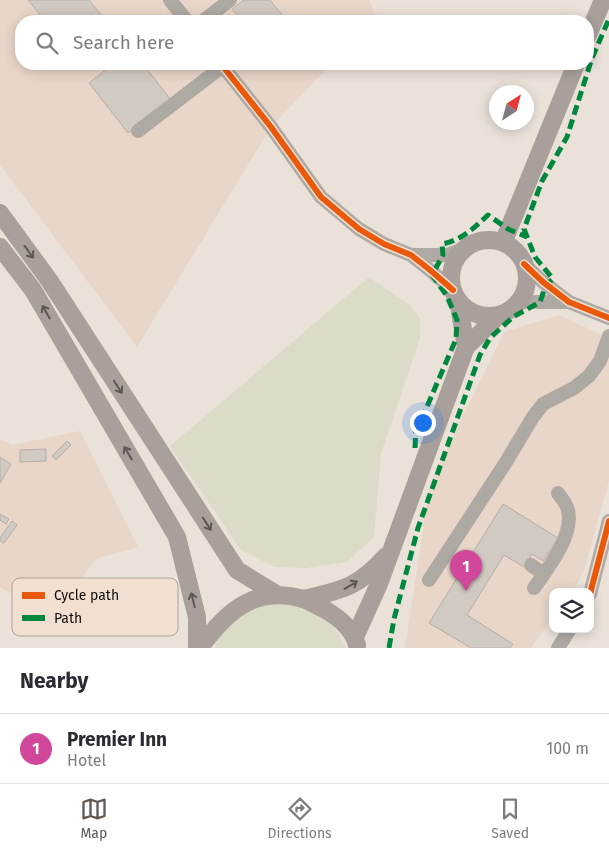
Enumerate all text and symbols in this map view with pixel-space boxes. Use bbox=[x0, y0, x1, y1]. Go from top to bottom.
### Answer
search box bbox=[15, 15, 594, 70]
icon: search bbox=[33, 29, 61, 57]
text: Search here bbox=[73, 31, 174, 54]
north arrow bbox=[489, 85, 534, 130]
one-way arrow bbox=[23, 245, 34, 258]
one-way arrow bbox=[40, 306, 50, 320]
one-way arrow bbox=[114, 380, 124, 394]
your location bbox=[410, 410, 436, 436]
one-way arrow bbox=[122, 446, 132, 460]
one-way arrow bbox=[202, 516, 212, 530]
pin: 1 bbox=[450, 550, 482, 591]
legend bbox=[12, 578, 178, 636]
one-way arrow bbox=[343, 580, 357, 590]
text: Cycle path bbox=[54, 587, 119, 604]
map controls bbox=[549, 588, 594, 633]
button: layers bbox=[549, 588, 594, 633]
one-way arrow bbox=[188, 592, 197, 608]
text: Path bbox=[54, 610, 82, 627]
text: Nearby bbox=[20, 668, 88, 694]
text: Premier Inn bbox=[67, 728, 167, 751]
text: 1 bbox=[32, 739, 40, 758]
text: 100 m bbox=[546, 739, 589, 758]
text: Hotel bbox=[67, 751, 106, 770]
tab: Map bbox=[80, 795, 108, 842]
tab: Directions bbox=[267, 795, 332, 842]
tab: Saved bbox=[491, 795, 529, 842]

